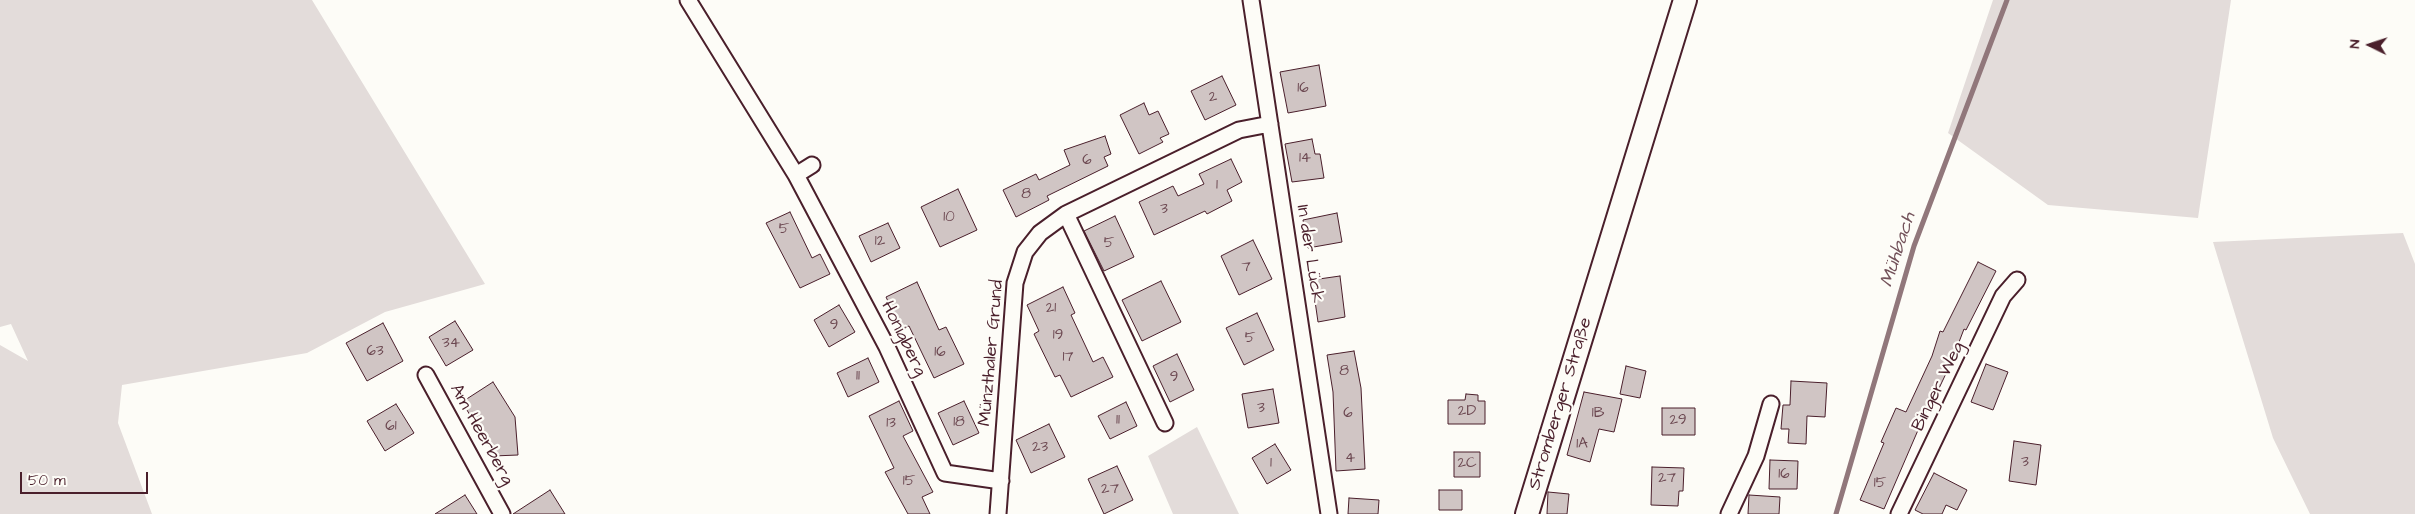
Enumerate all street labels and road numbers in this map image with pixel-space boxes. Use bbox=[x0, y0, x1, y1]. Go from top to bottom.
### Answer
street label: In der Lück bbox=[1291, 203, 1327, 305]
street label: Münzthaler Grund bbox=[975, 279, 1009, 427]
street label: Honigberg bbox=[876, 298, 930, 380]
street label: Stromberger Straße bbox=[1524, 315, 1598, 493]
street label: Binger Weg bbox=[1908, 339, 1970, 435]
street label: Am Heerberg bbox=[444, 381, 518, 489]

